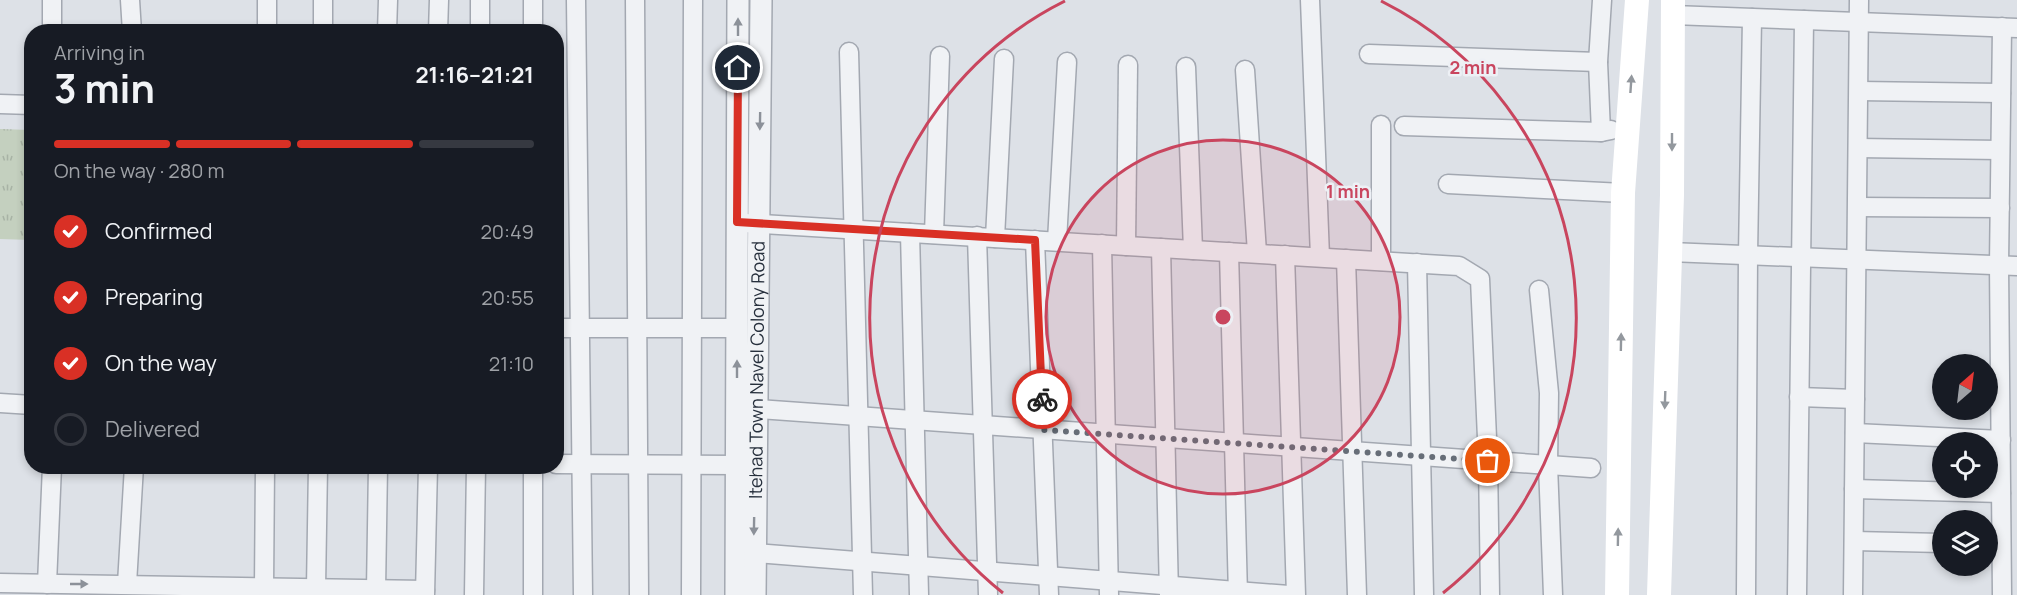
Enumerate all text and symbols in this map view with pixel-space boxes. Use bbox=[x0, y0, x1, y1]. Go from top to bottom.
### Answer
one-way arrow bbox=[733, 17, 743, 36]
text: Arriving in bbox=[54, 39, 145, 66]
pin bbox=[712, 42, 763, 93]
icon: home bbox=[721, 51, 754, 84]
text: 2 min bbox=[1450, 55, 1496, 79]
text: 21:16–21:21 bbox=[416, 60, 534, 90]
text: 3 min bbox=[54, 61, 155, 115]
one-way arrow bbox=[1626, 74, 1636, 93]
one-way arrow bbox=[755, 112, 764, 131]
one-way arrow bbox=[1667, 133, 1677, 152]
text: On the way · 280 m bbox=[54, 157, 224, 184]
text: 1 min bbox=[1326, 179, 1370, 203]
icon: check bbox=[54, 215, 87, 248]
text: Confirmed bbox=[105, 216, 213, 246]
text: 20:49 bbox=[480, 218, 534, 245]
street label: Itehad Town Navel Colony Road bbox=[743, 241, 770, 499]
icon: check bbox=[54, 281, 87, 314]
text: Preparing bbox=[105, 282, 203, 312]
text: 20:55 bbox=[481, 284, 534, 311]
centre of rings bbox=[1213, 307, 1233, 327]
one-way arrow bbox=[1616, 332, 1626, 351]
icon: check bbox=[54, 347, 87, 380]
text: On the way bbox=[105, 348, 217, 378]
text: 21:10 bbox=[489, 350, 534, 377]
north arrow bbox=[1932, 354, 1998, 420]
map controls bbox=[1932, 354, 1998, 576]
one-way arrow bbox=[732, 359, 742, 378]
courier bbox=[1012, 369, 1072, 429]
icon: bike bbox=[1026, 383, 1059, 416]
one-way arrow bbox=[1660, 391, 1670, 410]
text: Delivered bbox=[105, 414, 200, 444]
button: locate bbox=[1932, 432, 1998, 498]
pin bbox=[1462, 435, 1513, 486]
icon: bag bbox=[1471, 444, 1504, 477]
button: layers bbox=[1932, 510, 1998, 576]
one-way arrow bbox=[749, 517, 759, 536]
one-way arrow bbox=[1613, 527, 1623, 546]
one-way arrow bbox=[70, 579, 89, 589]

